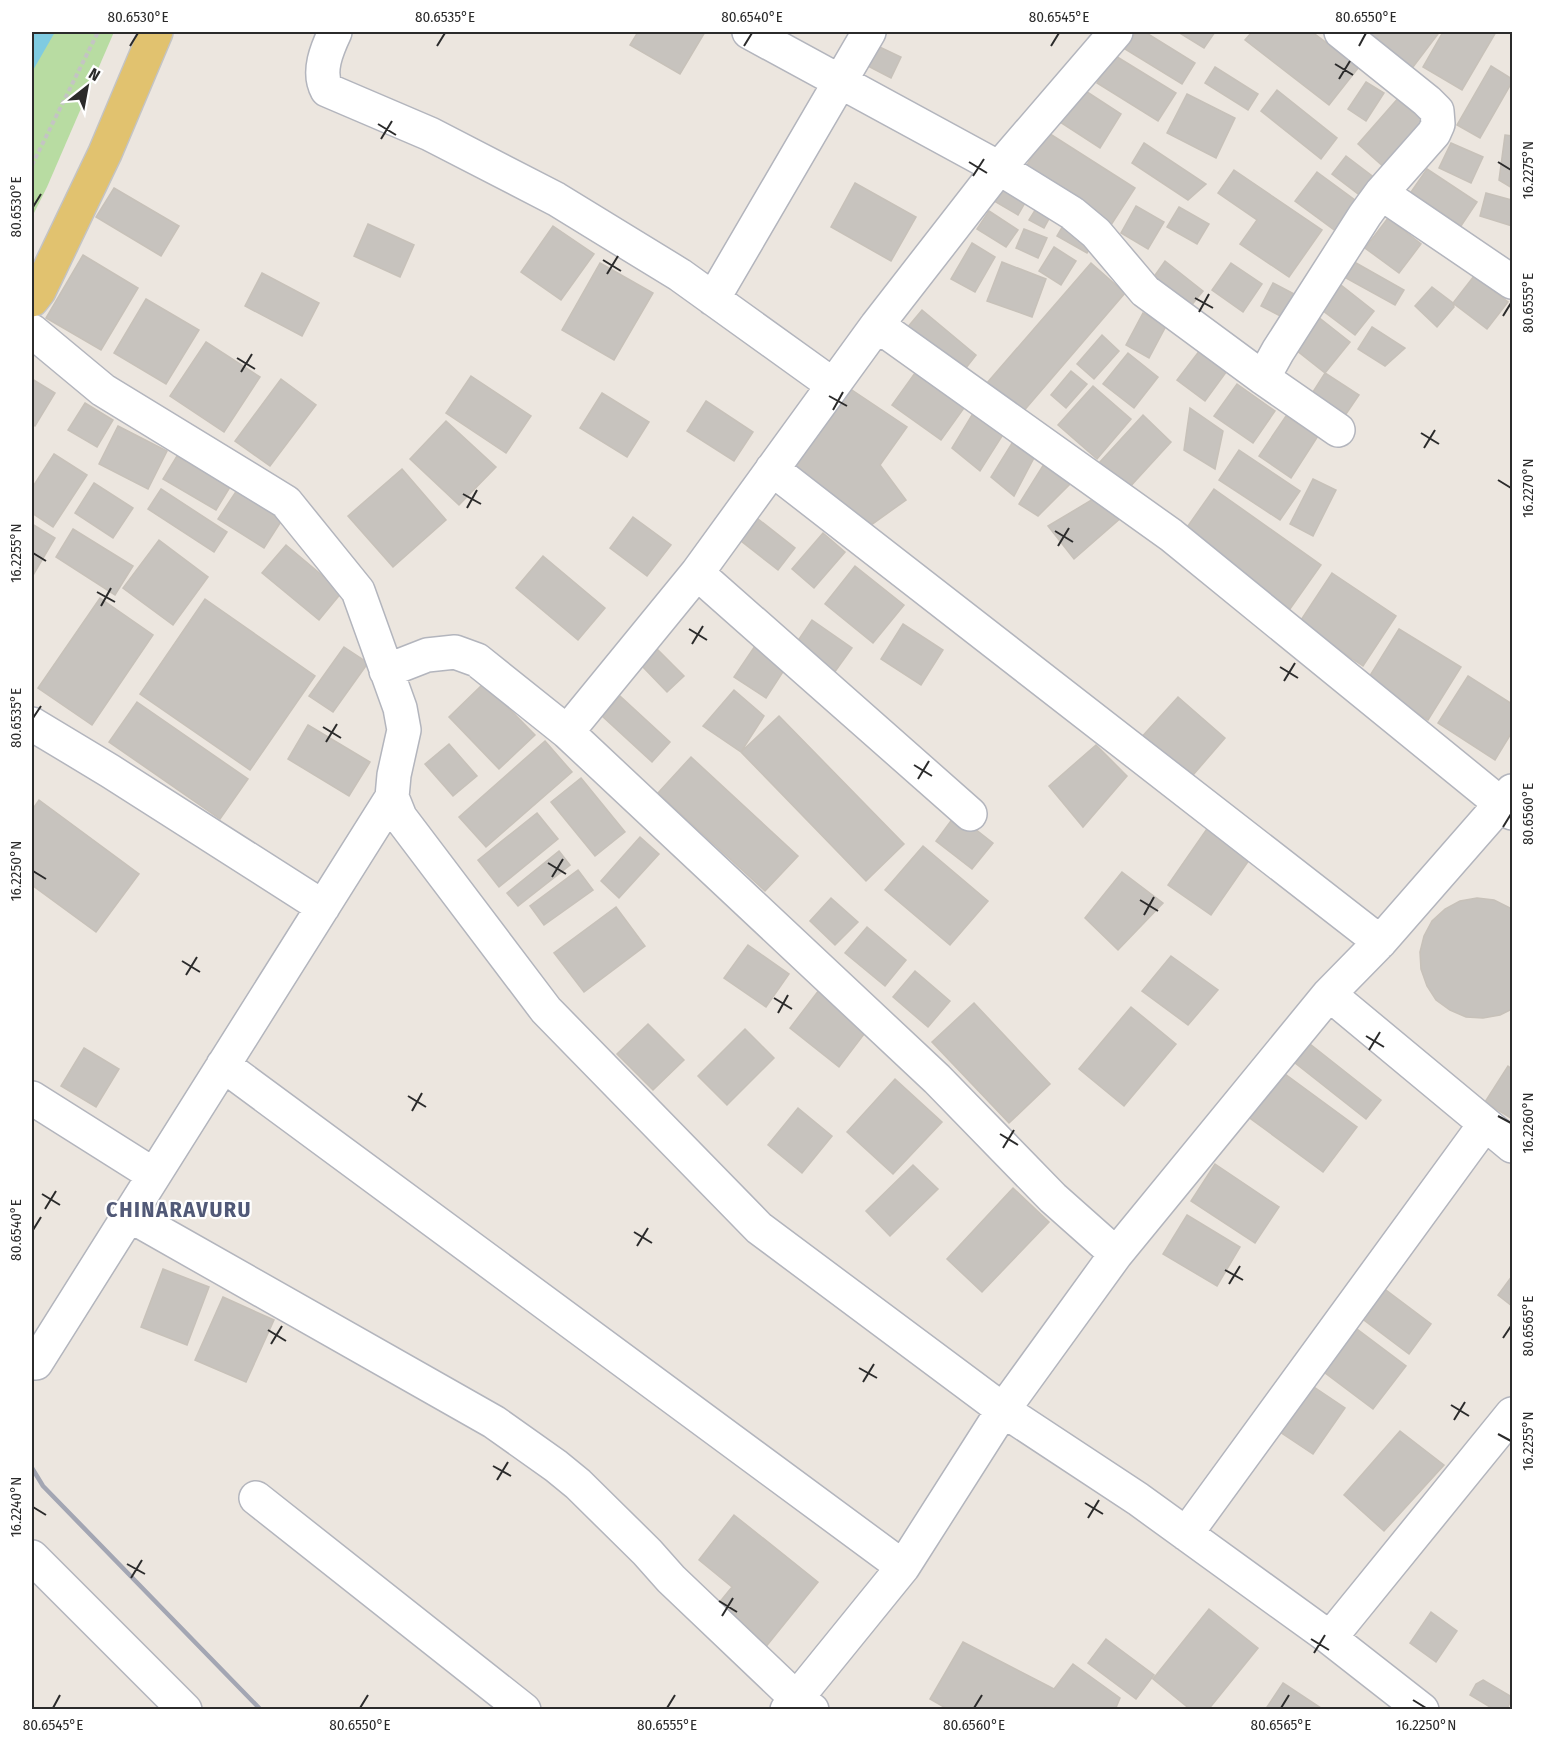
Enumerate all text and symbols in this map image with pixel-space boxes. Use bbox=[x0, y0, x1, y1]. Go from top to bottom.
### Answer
text: 80.6530°E bbox=[107, 8, 169, 26]
text: 80.6535°E bbox=[415, 8, 475, 26]
text: 80.6540°E bbox=[721, 8, 783, 26]
text: 80.6545°E bbox=[1029, 8, 1089, 26]
text: 80.6550°E bbox=[1335, 8, 1397, 26]
north arrow bbox=[57, 57, 117, 117]
text: N bbox=[85, 64, 103, 85]
text: 16.2275°N bbox=[1519, 141, 1537, 199]
text: 80.6530°E bbox=[7, 176, 25, 238]
text: 80.6555°E bbox=[1519, 273, 1537, 333]
text: 16.2270°N bbox=[1519, 458, 1537, 518]
text: 16.2255°N bbox=[7, 523, 25, 583]
text: 80.6535°E bbox=[7, 688, 25, 748]
text: 80.6560°E bbox=[1519, 783, 1537, 845]
text: 16.2250°N bbox=[7, 841, 25, 901]
text: 16.2260°N bbox=[1519, 1092, 1537, 1154]
district label: CHINARAVURU bbox=[106, 1196, 252, 1223]
text: 80.6540°E bbox=[7, 1199, 25, 1261]
text: 80.6565°E bbox=[1519, 1296, 1537, 1356]
text: 16.2255°N bbox=[1519, 1411, 1537, 1471]
text: 16.2240°N bbox=[7, 1477, 25, 1537]
text: 80.6545°E bbox=[23, 1716, 83, 1734]
text: 80.6550°E bbox=[329, 1716, 391, 1734]
text: 80.6555°E bbox=[637, 1716, 697, 1734]
text: 80.6560°E bbox=[943, 1716, 1005, 1734]
text: 80.6565°E bbox=[1251, 1716, 1311, 1734]
text: 16.2250°N bbox=[1396, 1716, 1456, 1734]

